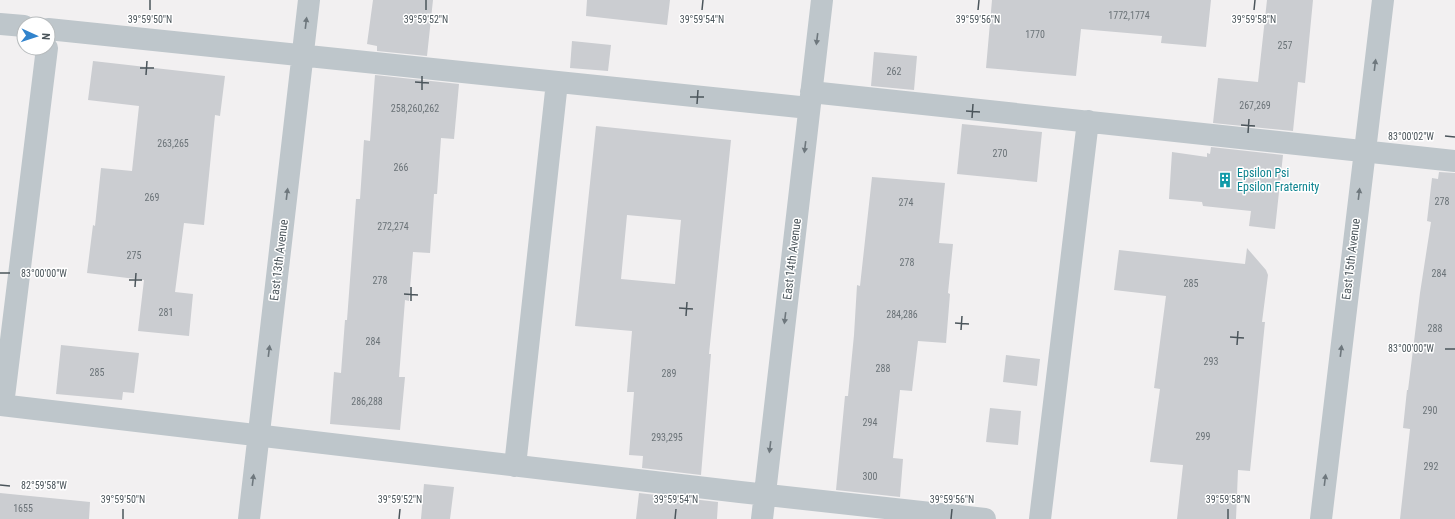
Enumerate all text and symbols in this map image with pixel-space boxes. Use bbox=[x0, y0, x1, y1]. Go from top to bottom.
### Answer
house number: 1772,1774 bbox=[1108, 10, 1150, 21]
text: 39°59'50"N bbox=[128, 14, 172, 25]
text: 39°59'52"N bbox=[404, 14, 448, 25]
text: 39°59'54"N bbox=[680, 14, 724, 25]
text: 39°59'56"N bbox=[956, 14, 1000, 25]
text: 39°59'58"N bbox=[1232, 14, 1276, 25]
north arrow bbox=[16, 16, 56, 56]
one-way arrow bbox=[303, 17, 310, 29]
house number: 1770 bbox=[1025, 29, 1045, 40]
text: N bbox=[39, 33, 52, 40]
one-way arrow bbox=[814, 33, 821, 45]
house number: 257 bbox=[1278, 40, 1292, 51]
one-way arrow bbox=[1372, 59, 1378, 71]
house number: 262 bbox=[887, 66, 901, 77]
house number: 267,269 bbox=[1239, 100, 1271, 111]
house number: 258,260,262 bbox=[391, 103, 439, 114]
text: 83°00'02"W bbox=[1388, 131, 1434, 142]
house number: 263,265 bbox=[157, 138, 189, 149]
one-way arrow bbox=[801, 141, 808, 153]
house number: 270 bbox=[993, 148, 1007, 159]
house number: 266 bbox=[394, 162, 408, 173]
place label: Epsilon Psi Epsilon Fraternity bbox=[1237, 166, 1319, 194]
building icon: Epsilon Psi Epsilon Fraternity bbox=[1216, 171, 1234, 189]
one-way arrow bbox=[283, 188, 290, 200]
one-way arrow bbox=[1356, 188, 1362, 200]
house number: 269 bbox=[145, 192, 159, 203]
house number: 278 bbox=[1435, 196, 1449, 207]
house number: 274 bbox=[899, 197, 913, 208]
street label: East 14th Avenue bbox=[780, 217, 804, 301]
street label: East 15th Avenue bbox=[1339, 217, 1363, 301]
street label: East 13th Avenue bbox=[267, 218, 291, 302]
house number: 272,274 bbox=[377, 221, 409, 232]
house number: 275 bbox=[127, 250, 141, 261]
house number: 278 bbox=[900, 257, 914, 268]
text: 83°00'00"W bbox=[21, 268, 67, 279]
house number: 284 bbox=[1432, 268, 1446, 279]
house number: 278 bbox=[373, 275, 387, 286]
house number: 285 bbox=[1184, 278, 1198, 289]
house number: 281 bbox=[159, 307, 173, 318]
house number: 284,286 bbox=[886, 309, 918, 320]
one-way arrow bbox=[782, 312, 788, 324]
house number: 288 bbox=[1428, 323, 1442, 334]
house number: 284 bbox=[366, 336, 380, 347]
text: 83°00'00"W bbox=[1388, 343, 1434, 354]
one-way arrow bbox=[265, 345, 272, 357]
one-way arrow bbox=[1337, 345, 1344, 357]
house number: 293 bbox=[1204, 356, 1218, 367]
house number: 288 bbox=[876, 363, 890, 374]
house number: 285 bbox=[90, 367, 104, 378]
house number: 289 bbox=[662, 368, 676, 379]
house number: 286,288 bbox=[351, 396, 383, 407]
house number: 290 bbox=[1423, 405, 1437, 416]
house number: 294 bbox=[863, 417, 877, 428]
house number: 299 bbox=[1196, 431, 1210, 442]
house number: 293,295 bbox=[651, 432, 683, 443]
one-way arrow bbox=[767, 441, 773, 453]
house number: 292 bbox=[1424, 461, 1438, 472]
house number: 300 bbox=[863, 471, 877, 482]
one-way arrow bbox=[250, 474, 257, 486]
one-way arrow bbox=[1322, 474, 1328, 486]
text: 82°59'58"W bbox=[21, 480, 67, 491]
text: 39°59'50"N bbox=[101, 494, 145, 505]
text: 39°59'52"N bbox=[378, 494, 422, 505]
text: 39°59'54"N bbox=[654, 494, 698, 505]
text: 39°59'56"N bbox=[930, 494, 974, 505]
text: 39°59'58"N bbox=[1206, 494, 1250, 505]
house number: 1655 bbox=[13, 503, 33, 514]

